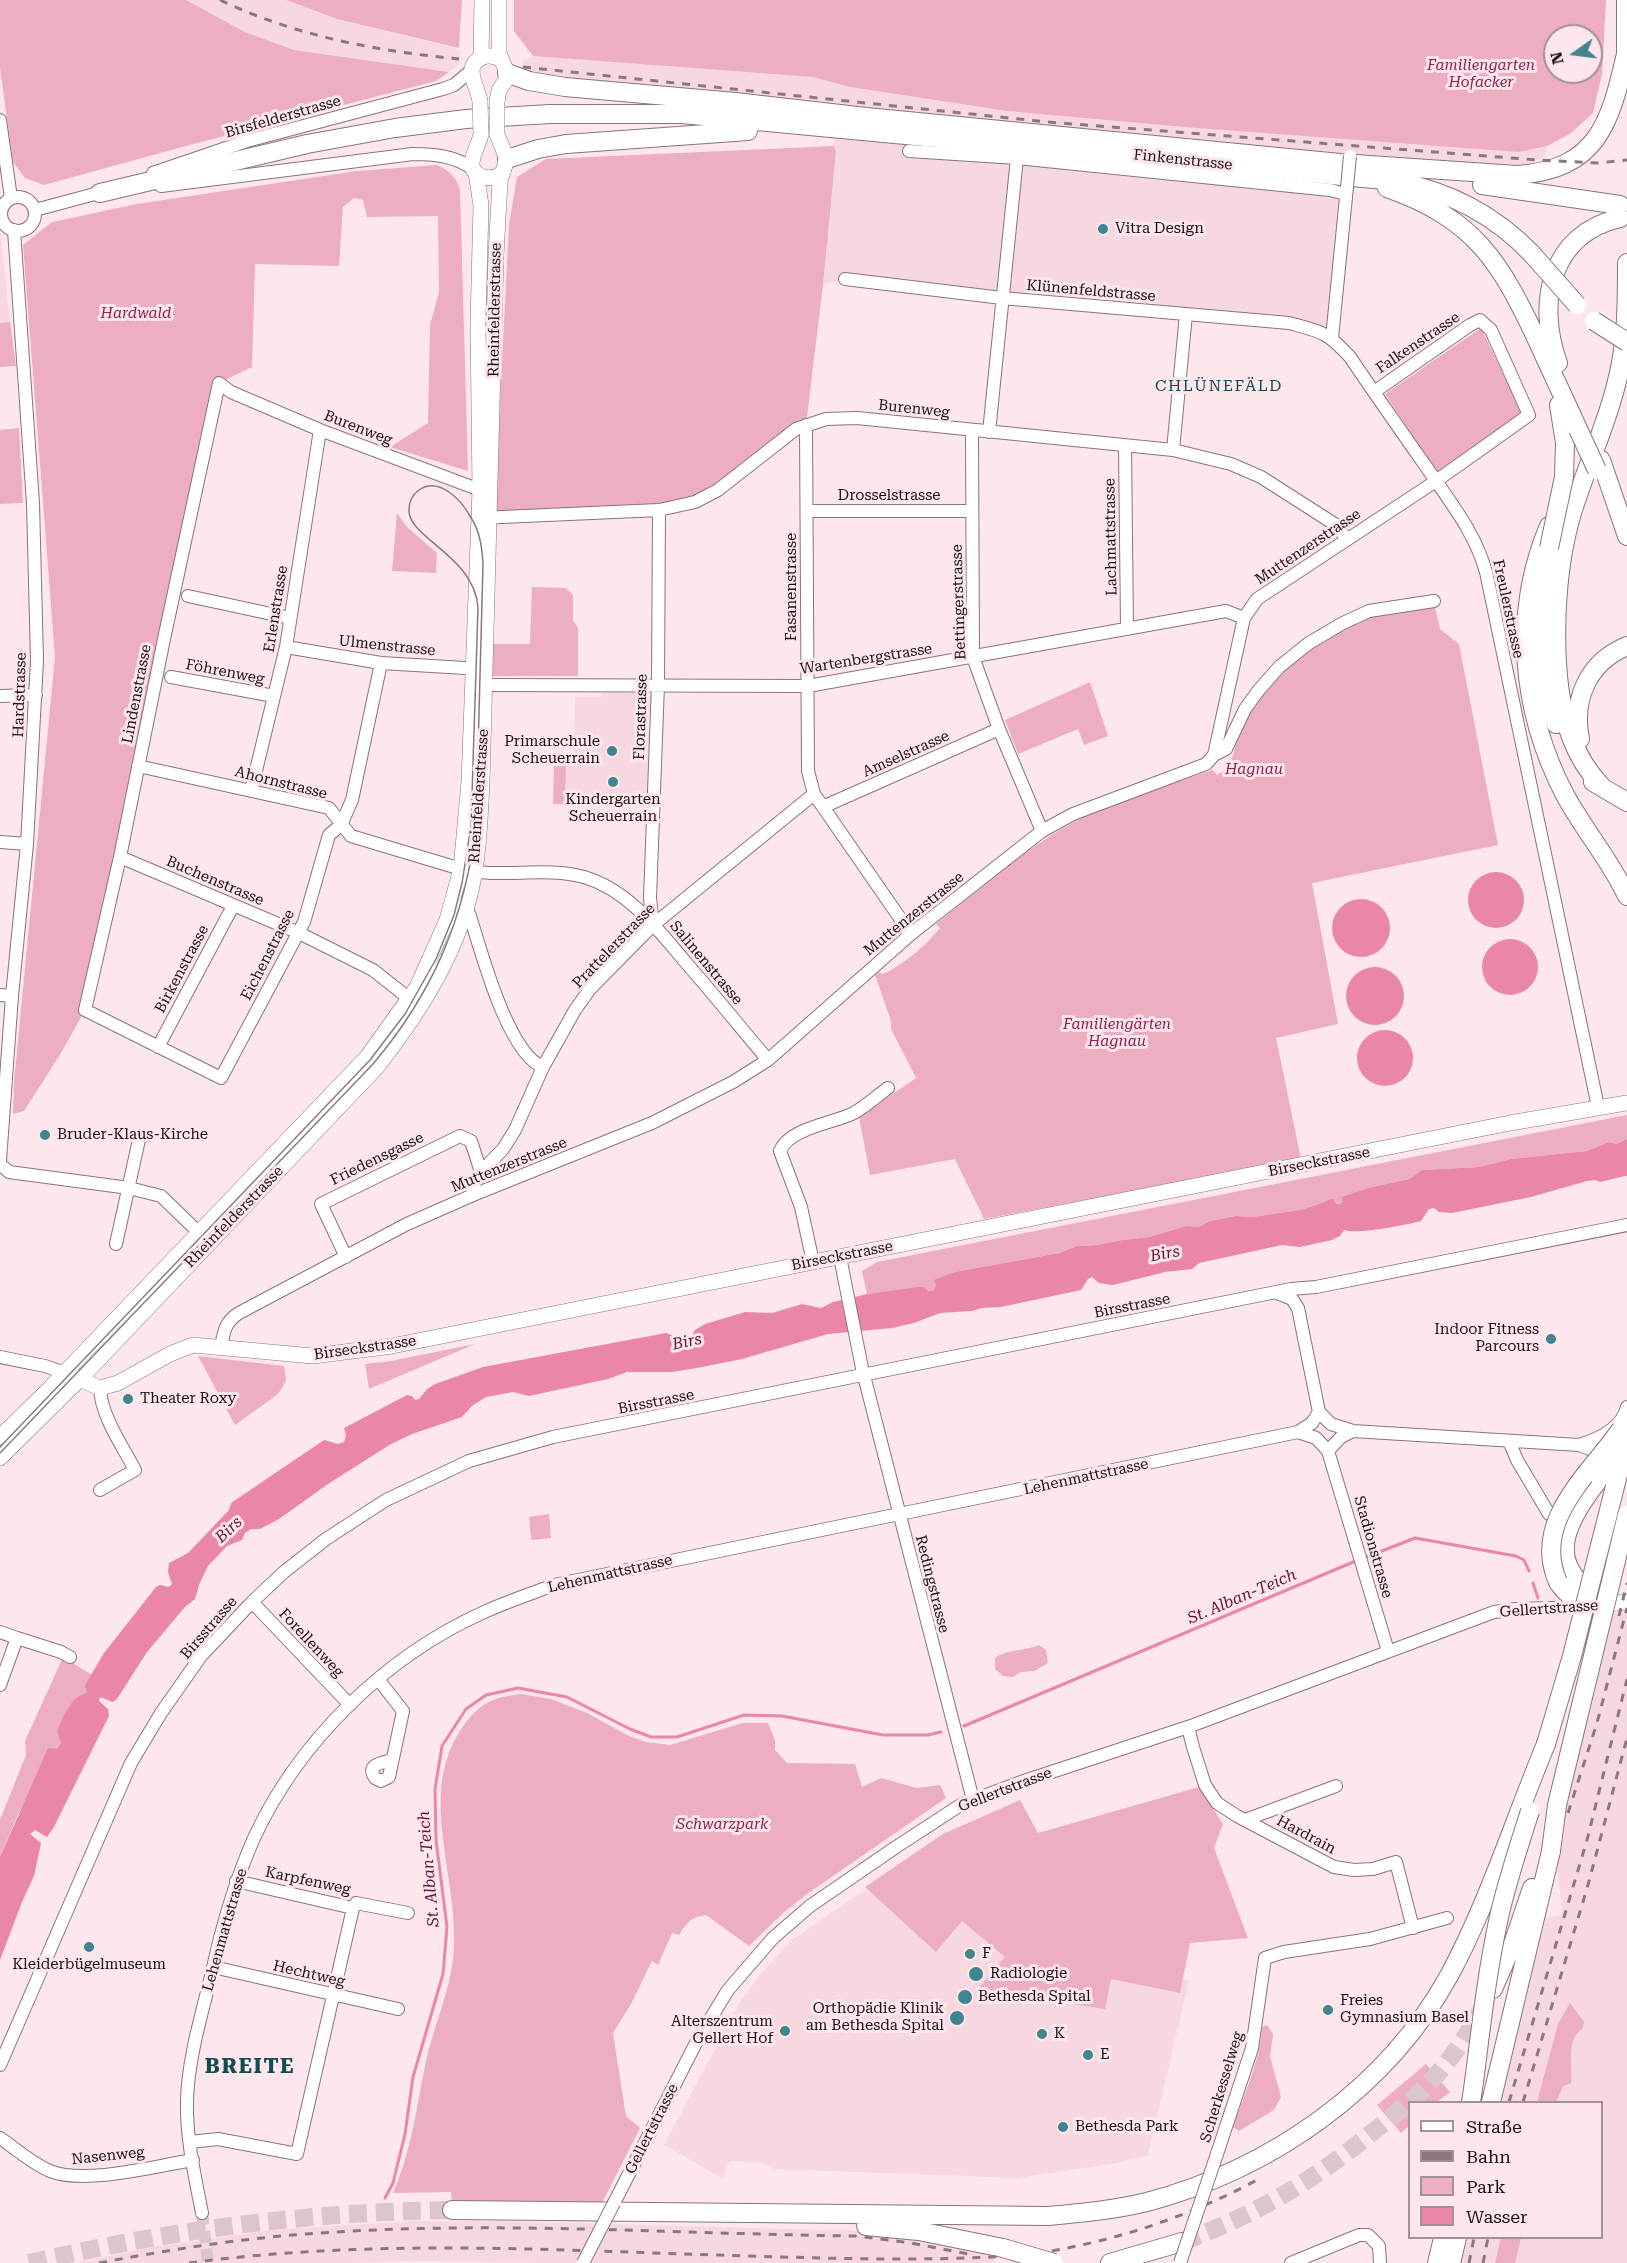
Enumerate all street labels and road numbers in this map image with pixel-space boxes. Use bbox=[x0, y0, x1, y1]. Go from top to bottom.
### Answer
street label: Birsfelderstrasse bbox=[223, 92, 343, 142]
street label: Finkenstrasse bbox=[1133, 146, 1233, 174]
street label: Rheinfelderstrasse bbox=[485, 243, 505, 377]
street label: Klünenfeldstrasse bbox=[1026, 276, 1156, 306]
street label: Falkenstrasse bbox=[1373, 308, 1463, 378]
street label: Burenweg bbox=[877, 396, 951, 422]
street label: Burenweg bbox=[321, 407, 395, 449]
street label: Lachmattstrasse bbox=[1101, 478, 1121, 596]
street label: Drosselstrasse bbox=[838, 487, 940, 505]
street label: Muttenzerstrasse bbox=[1252, 505, 1364, 589]
street label: Fasanenstrasse bbox=[783, 533, 801, 641]
street label: Bettingerstrasse bbox=[948, 544, 970, 660]
street label: Freulerstrasse bbox=[1489, 558, 1527, 660]
street label: Erlenstrasse bbox=[260, 564, 292, 654]
street label: Ulmenstrasse bbox=[338, 632, 436, 660]
street label: Wartenbergstrasse bbox=[799, 640, 933, 678]
street label: Lindenstrasse bbox=[119, 643, 155, 745]
street label: Hardstrasse bbox=[10, 652, 30, 738]
street label: Föhrenweg bbox=[184, 656, 266, 688]
street label: Florastrasse bbox=[631, 674, 651, 760]
street label: Amselstrasse bbox=[860, 727, 952, 781]
street label: Rheinfelderstrasse bbox=[465, 728, 493, 864]
street label: Ahornstrasse bbox=[233, 763, 329, 803]
street label: Buchenstrasse bbox=[163, 852, 267, 910]
street label: Muttenzerstrasse bbox=[860, 868, 968, 960]
street label: Prattelerstrasse bbox=[569, 900, 659, 992]
street label: Eichenstrasse bbox=[237, 907, 299, 1003]
street label: Salinenstrasse bbox=[666, 917, 746, 1009]
street label: Birkenstrasse bbox=[151, 922, 213, 1016]
street label: Friedensgasse bbox=[327, 1129, 427, 1189]
street label: Muttenzerstrasse bbox=[448, 1134, 570, 1196]
street label: Birseckstrasse bbox=[1267, 1143, 1371, 1181]
street label: Rheinfelderstrasse bbox=[181, 1162, 287, 1272]
street label: Birseckstrasse bbox=[790, 1237, 894, 1275]
street label: Birsstrasse bbox=[1092, 1290, 1172, 1322]
street label: Birseckstrasse bbox=[313, 1332, 417, 1364]
street label: Birsstrasse bbox=[616, 1386, 696, 1418]
street label: Lehenmattstrasse bbox=[1022, 1455, 1150, 1499]
street label: Stadionstrasse bbox=[1350, 1494, 1396, 1600]
street label: Redingstrasse bbox=[911, 1533, 953, 1635]
street label: Lehenmattstrasse bbox=[546, 1551, 674, 1597]
street label: Birsstrasse bbox=[177, 1593, 241, 1663]
street label: Gellertstrasse bbox=[1499, 1597, 1599, 1621]
street label: Forellenweg bbox=[275, 1605, 347, 1681]
street label: Gellertstrasse bbox=[956, 1764, 1054, 1816]
street label: Hardrain bbox=[1273, 1812, 1339, 1858]
street label: Karpfenweg bbox=[264, 1863, 352, 1899]
street label: Lehenmattstrasse bbox=[199, 1866, 251, 1994]
street label: Hechtweg bbox=[271, 1957, 347, 1991]
street label: Scherkesselweg bbox=[1197, 2029, 1247, 2145]
street label: Gellertstrasse bbox=[622, 2081, 682, 2177]
street label: Nasenweg bbox=[71, 2143, 145, 2169]

